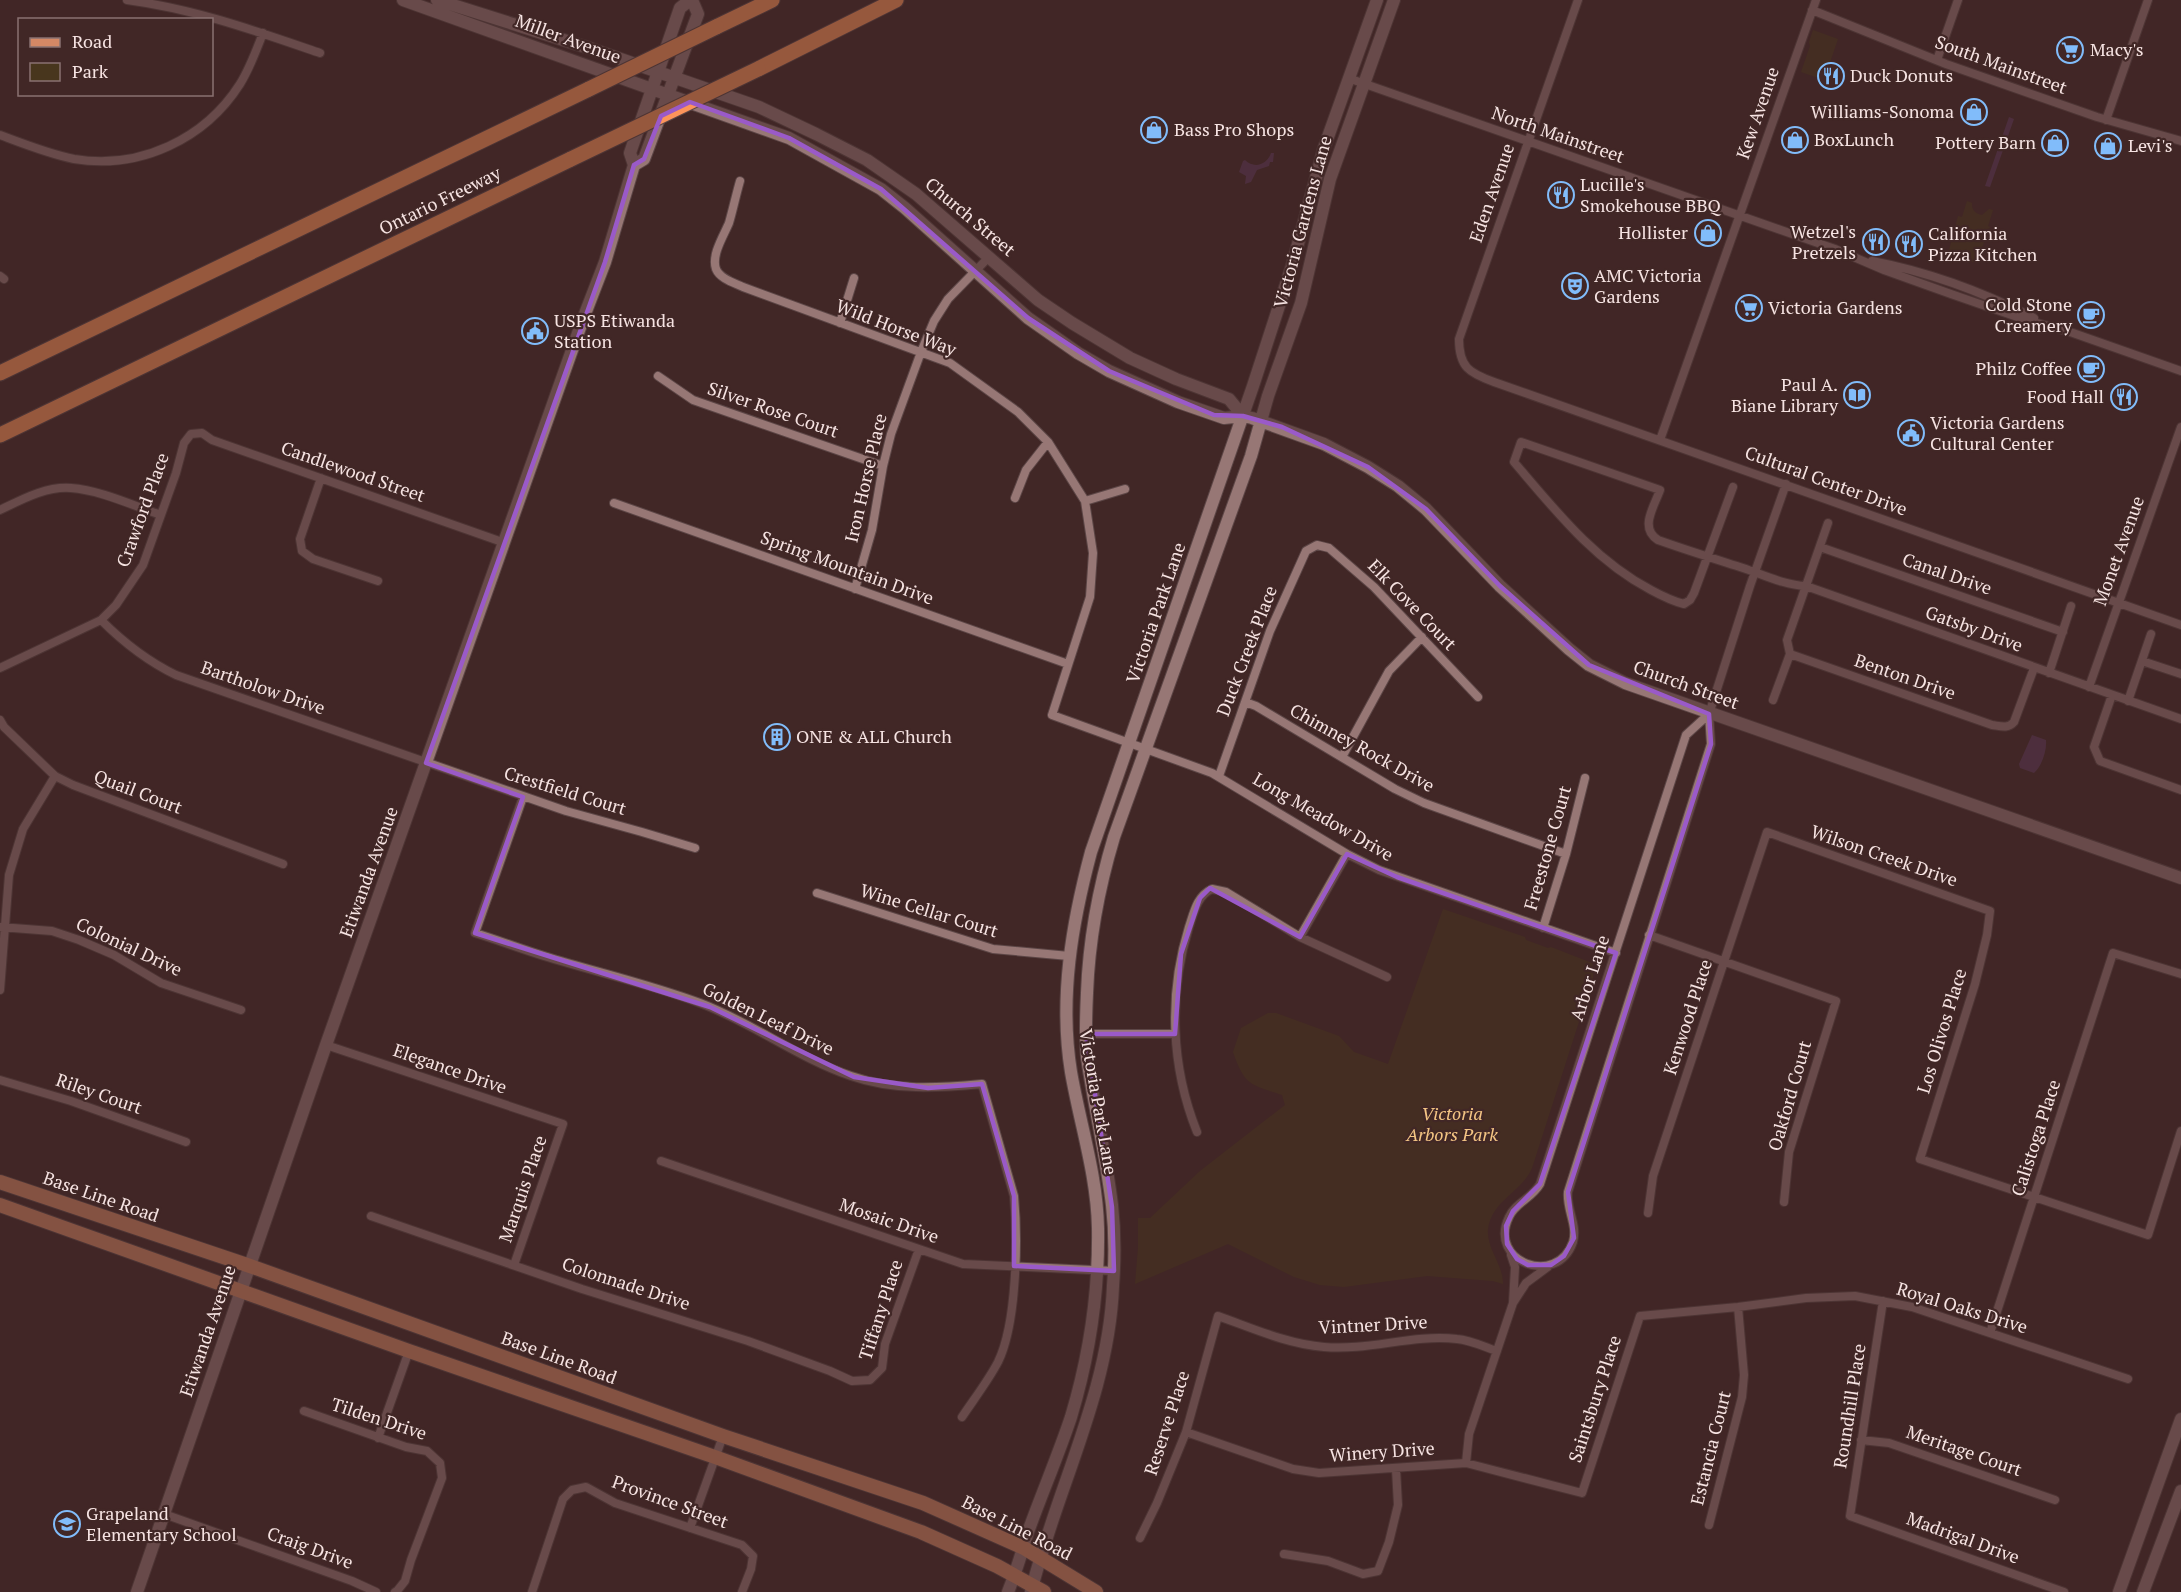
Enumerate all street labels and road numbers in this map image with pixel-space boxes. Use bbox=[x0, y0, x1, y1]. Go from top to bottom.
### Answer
street label: Miller Avenue bbox=[512, 8, 625, 68]
street label: South Mainstreet bbox=[1932, 29, 2071, 99]
street label: Kew Avenue bbox=[1730, 63, 1784, 162]
street label: North Mainstreet bbox=[1489, 100, 1628, 168]
street label: Victoria Gardens Lane bbox=[1267, 133, 1337, 311]
street label: Eden Avenue bbox=[1463, 140, 1519, 245]
street label: Ontario Freeway bbox=[375, 160, 505, 240]
street label: Church Street bbox=[921, 171, 1021, 261]
street label: Wild Horse Way bbox=[833, 293, 961, 361]
street label: Silver Rose Court bbox=[705, 375, 842, 443]
street label: Iron Horse Place bbox=[839, 411, 892, 545]
street label: Candlewood Street bbox=[278, 435, 429, 507]
street label: Cultural Center Drive bbox=[1742, 440, 1911, 521]
street label: Crawford Place bbox=[110, 449, 174, 570]
street label: Monet Avenue bbox=[2087, 493, 2149, 609]
street label: Spring Mountain Drive bbox=[758, 525, 937, 610]
street label: Victoria Park Lane bbox=[1120, 539, 1190, 686]
street label: Canal Drive bbox=[1899, 547, 1995, 600]
street label: Elk Cove Court bbox=[1363, 554, 1462, 655]
street label: Duck Creek Place bbox=[1210, 582, 1282, 719]
street label: Gatsby Drive bbox=[1922, 599, 2026, 657]
street label: Benton Drive bbox=[1852, 648, 1959, 705]
street label: Church Street bbox=[1630, 654, 1743, 714]
street label: Bartholow Drive bbox=[198, 655, 329, 720]
street label: Chimney Rock Drive bbox=[1286, 697, 1439, 797]
street label: Crestfield Court bbox=[501, 760, 630, 820]
street label: Quail Court bbox=[91, 763, 186, 819]
street label: Long Meadow Drive bbox=[1249, 766, 1398, 866]
street label: Freestone Court bbox=[1518, 782, 1576, 913]
street label: Etiwanda Avenue bbox=[333, 803, 403, 940]
street label: Wilson Creek Drive bbox=[1808, 819, 1961, 891]
street label: Wine Cellar Court bbox=[857, 878, 1001, 942]
street label: Colonial Drive bbox=[73, 911, 186, 981]
street label: Arbor Lane bbox=[1564, 932, 1614, 1024]
street label: Kenwood Place bbox=[1657, 956, 1717, 1077]
street label: Los Olivos Place bbox=[1911, 965, 1971, 1096]
street label: Golden Leaf Drive bbox=[699, 976, 838, 1060]
street label: Victoria Park Lane bbox=[1074, 1027, 1124, 1177]
street label: Elegance Drive bbox=[390, 1037, 510, 1099]
street label: Oakford Court bbox=[1762, 1037, 1816, 1154]
street label: Riley Court bbox=[53, 1067, 146, 1119]
street label: Calistoga Place bbox=[2005, 1076, 2065, 1199]
street label: Marquis Place bbox=[493, 1132, 552, 1245]
street label: Base Line Road bbox=[40, 1165, 162, 1227]
street label: Mosaic Drive bbox=[836, 1192, 942, 1248]
street label: Colonnade Drive bbox=[559, 1251, 693, 1315]
street label: Tiffany Place bbox=[852, 1256, 908, 1363]
street label: Etiwanda Avenue bbox=[173, 1262, 241, 1400]
street label: Royal Oaks Drive bbox=[1894, 1276, 2031, 1338]
street label: Vintner Drive bbox=[1318, 1309, 1428, 1339]
street label: Base Line Road bbox=[498, 1325, 620, 1389]
street label: Saintsbury Place bbox=[1562, 1332, 1626, 1465]
street label: Roundhill Place bbox=[1827, 1342, 1871, 1470]
street label: Reserve Place bbox=[1138, 1367, 1194, 1478]
street label: Estancia Court bbox=[1684, 1388, 1736, 1507]
street label: Tilden Drive bbox=[329, 1391, 430, 1445]
street label: Meritage Court bbox=[1903, 1419, 2026, 1481]
street label: Winery Drive bbox=[1328, 1435, 1435, 1467]
street label: Province Street bbox=[609, 1469, 732, 1533]
street label: Base Line Road bbox=[958, 1489, 1077, 1565]
street label: Madrigal Drive bbox=[1904, 1506, 2023, 1569]
street label: Craig Drive bbox=[264, 1520, 357, 1574]

